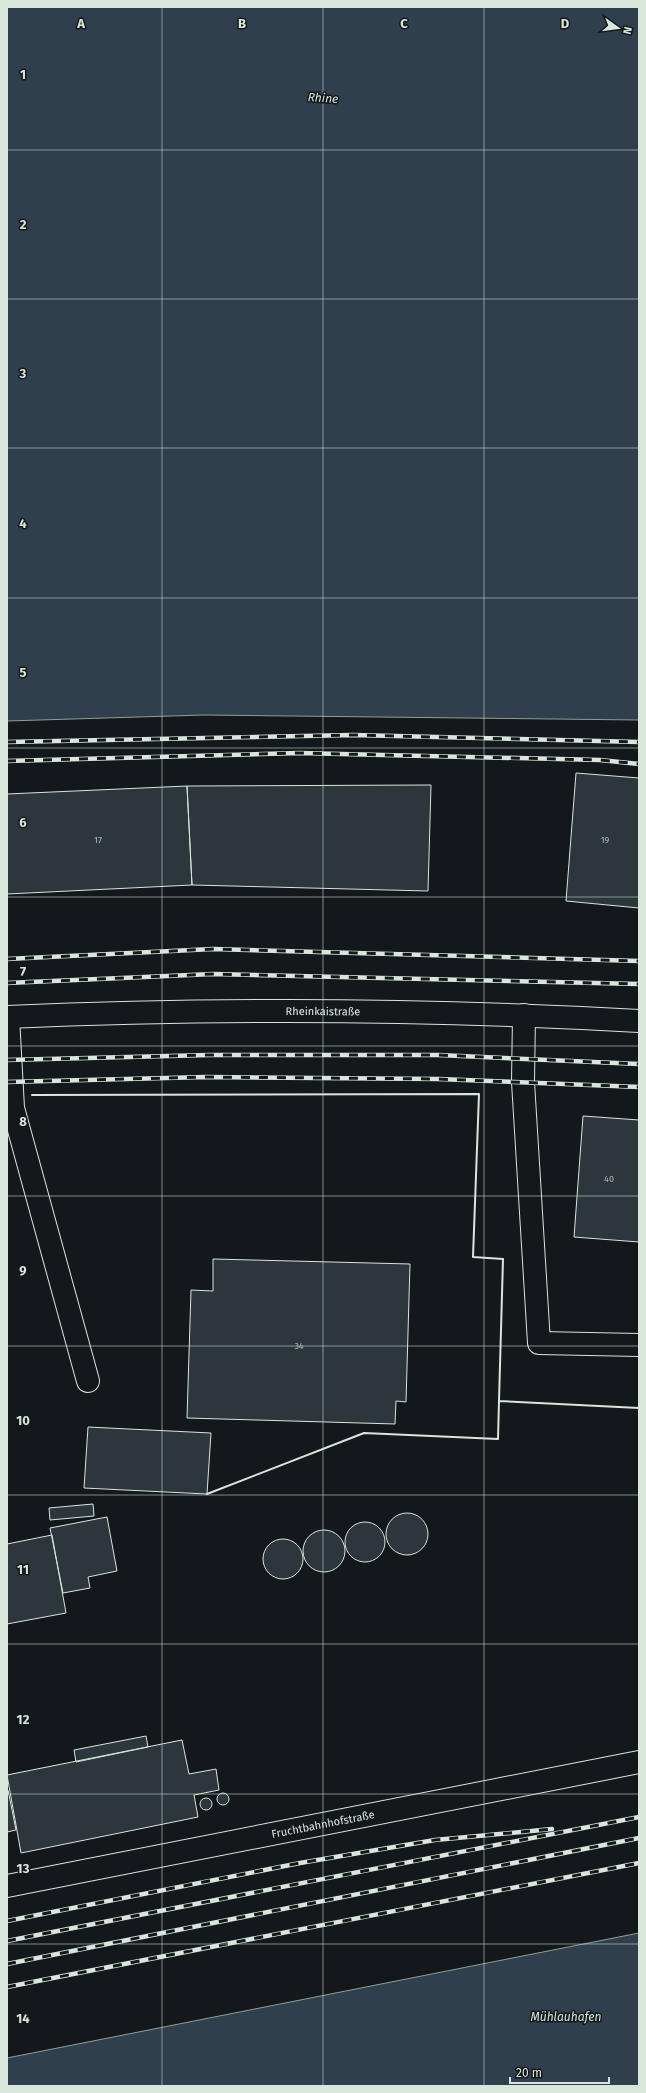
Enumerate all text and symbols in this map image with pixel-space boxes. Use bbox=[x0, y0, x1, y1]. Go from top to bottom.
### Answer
north arrow bbox=[598, 8, 638, 48]
text: A bbox=[76, 16, 85, 31]
text: B bbox=[238, 16, 246, 31]
text: C bbox=[400, 16, 408, 31]
text: D bbox=[561, 16, 570, 31]
text: N bbox=[620, 25, 634, 35]
text: 1 bbox=[20, 67, 26, 82]
water label: Rhine bbox=[307, 90, 339, 106]
text: 2 bbox=[20, 217, 27, 232]
text: 3 bbox=[19, 366, 27, 381]
text: 4 bbox=[19, 516, 27, 531]
text: 5 bbox=[20, 665, 27, 680]
text: 6 bbox=[19, 815, 27, 830]
house number: 17 bbox=[94, 835, 102, 845]
house number: 19 bbox=[601, 835, 610, 845]
text: 7 bbox=[20, 964, 26, 979]
street label: Rheinkaistraße bbox=[286, 1005, 360, 1018]
text: 8 bbox=[19, 1114, 27, 1129]
house number: 40 bbox=[604, 1174, 614, 1184]
text: 9 bbox=[19, 1263, 27, 1278]
house number: 34 bbox=[294, 1341, 304, 1351]
text: 10 bbox=[16, 1413, 30, 1428]
text: 11 bbox=[17, 1562, 29, 1577]
text: 12 bbox=[17, 1712, 30, 1727]
street label: Fruchtbahnhofstraße bbox=[270, 1808, 376, 1840]
text: 13 bbox=[17, 1861, 30, 1876]
water label: Mühlauhafen bbox=[530, 2010, 602, 2024]
text: 14 bbox=[16, 2011, 30, 2026]
scale bar bbox=[510, 2059, 609, 2085]
text: 20 m bbox=[516, 2066, 542, 2080]

